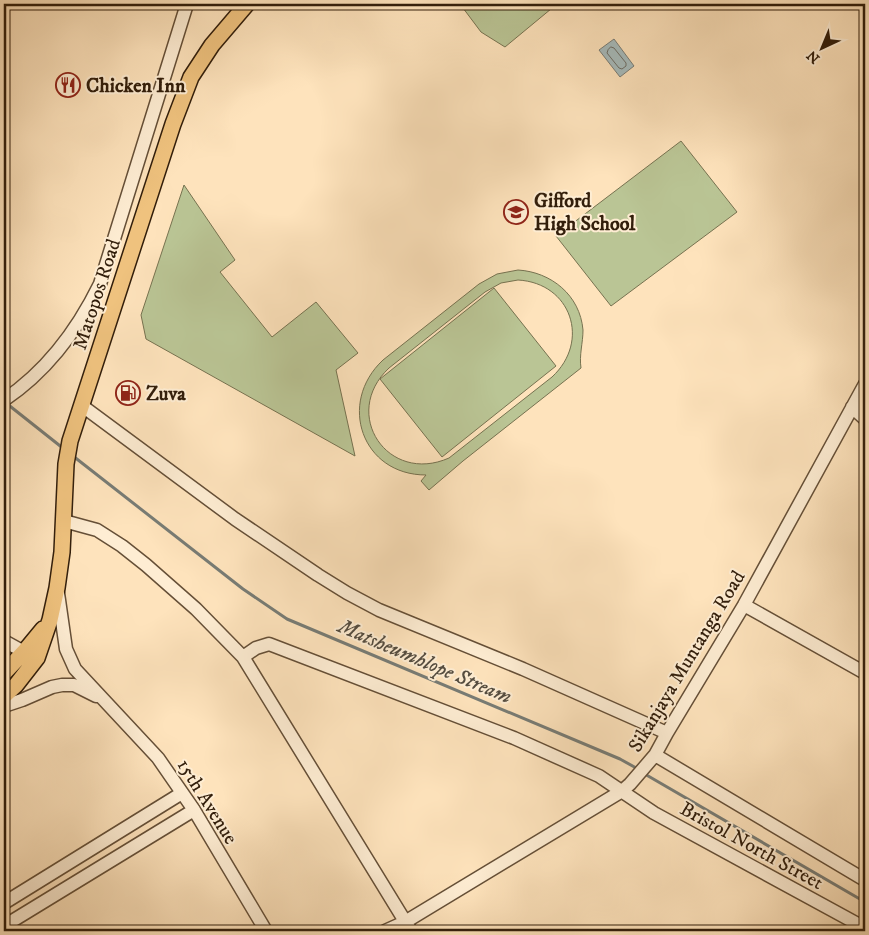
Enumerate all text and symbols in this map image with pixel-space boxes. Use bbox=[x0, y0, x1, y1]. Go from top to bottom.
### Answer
north arrow bbox=[796, 22, 846, 72]
text: N bbox=[803, 46, 824, 67]
restaurant icon: Chicken Inn bbox=[55, 72, 81, 98]
place label: Chicken Inn bbox=[86, 74, 186, 99]
place label: Gifford High School bbox=[534, 189, 636, 237]
school or university icon: Gifford High School bbox=[503, 199, 529, 225]
street label: Matopos Road bbox=[68, 236, 127, 353]
fuel station icon: Zuva bbox=[115, 380, 141, 406]
place label: Zuva bbox=[146, 382, 186, 407]
street label: Sikanjaya Muntanga Road bbox=[623, 566, 751, 757]
water label: Matsheumhlope Stream bbox=[332, 613, 515, 710]
street label: 15th Avenue bbox=[171, 754, 243, 849]
street label: Bristol North Street bbox=[675, 797, 827, 896]

